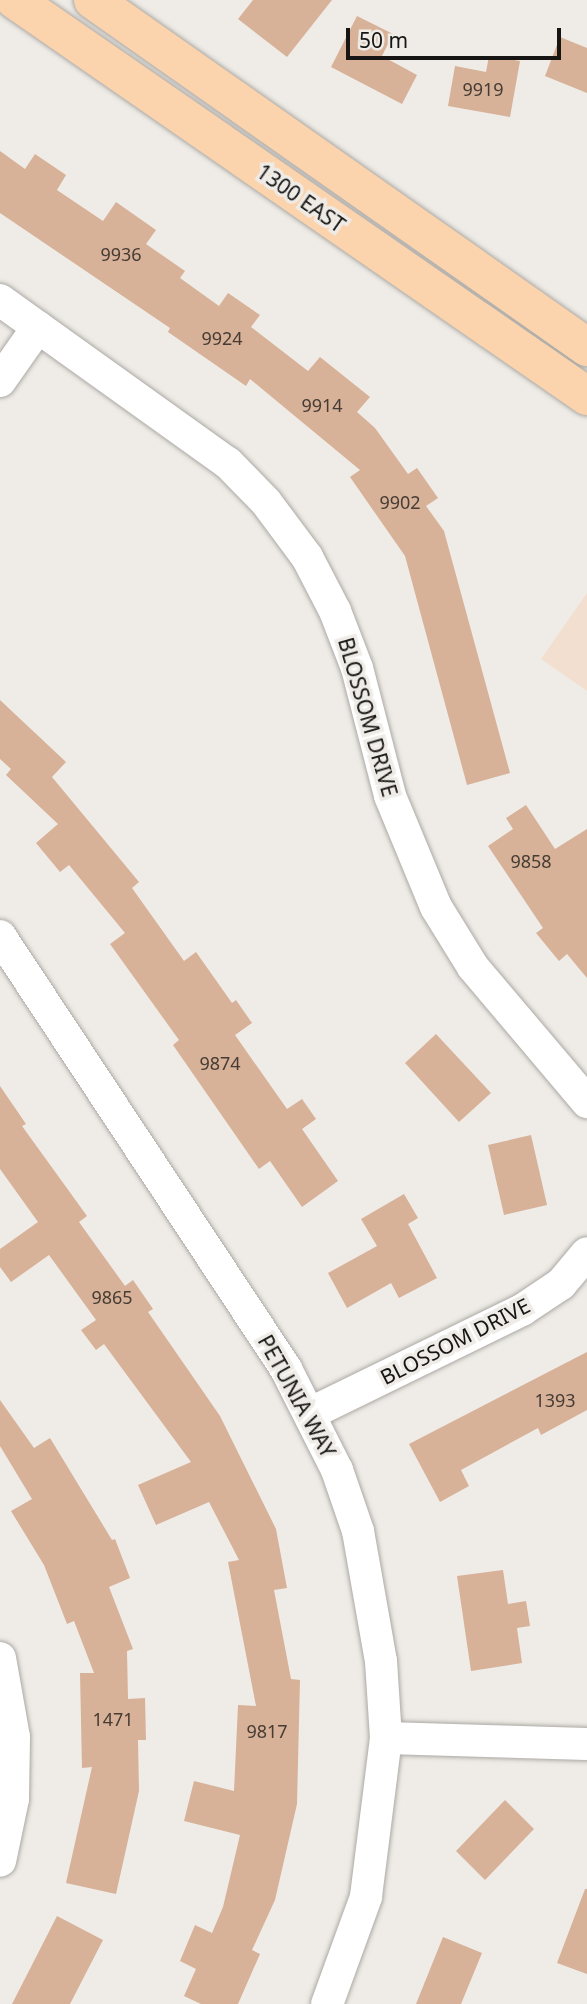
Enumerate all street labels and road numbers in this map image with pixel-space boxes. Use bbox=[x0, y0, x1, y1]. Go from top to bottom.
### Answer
street label: 1300 EAST bbox=[252, 158, 350, 238]
street label: BLOSSOM DRIVE bbox=[333, 635, 403, 799]
street label: BLOSSOM DRIVE bbox=[376, 1292, 534, 1390]
street label: PETUNIA WAY bbox=[253, 1330, 341, 1462]

